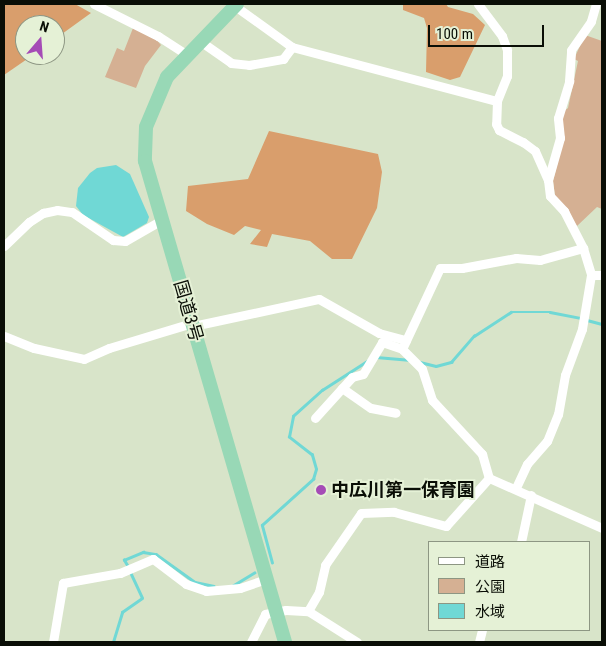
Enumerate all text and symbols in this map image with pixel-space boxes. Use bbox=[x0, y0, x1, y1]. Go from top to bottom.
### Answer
north arrow bbox=[15, 15, 65, 65]
scale bar bbox=[431, 15, 547, 47]
text: N bbox=[38, 18, 51, 36]
text: 100 m bbox=[436, 25, 473, 43]
street label: 国道3号 bbox=[169, 278, 207, 344]
place label: 中広川第一保育園 bbox=[331, 479, 475, 501]
marker: 中広川第一保育園 bbox=[315, 484, 327, 496]
legend bbox=[428, 541, 591, 631]
text: 道路 bbox=[475, 553, 505, 571]
text: 公園 bbox=[475, 578, 505, 596]
text: 水域 bbox=[475, 603, 505, 621]

